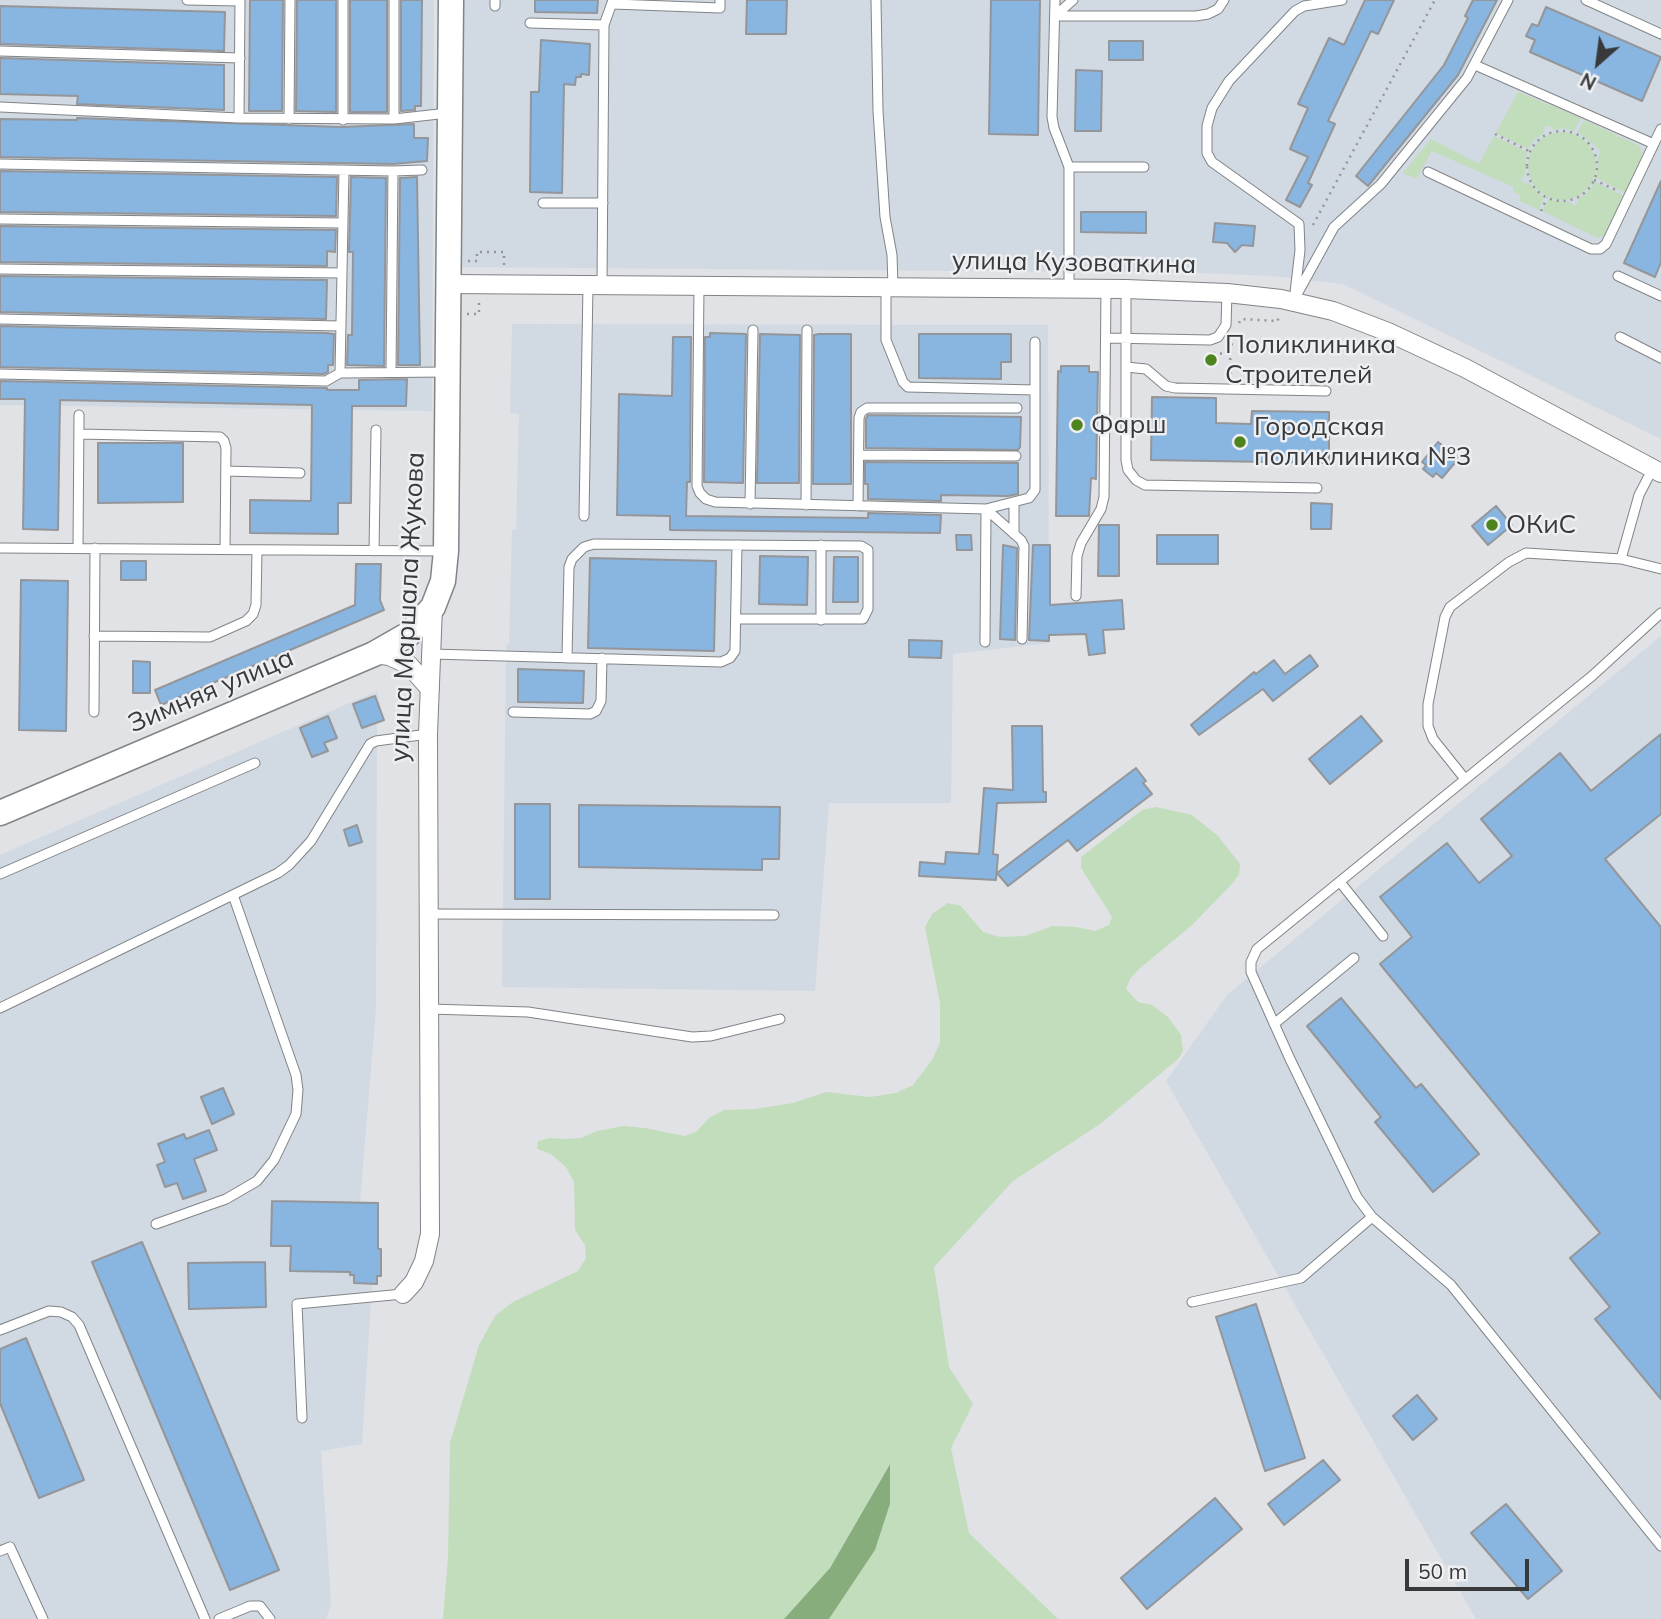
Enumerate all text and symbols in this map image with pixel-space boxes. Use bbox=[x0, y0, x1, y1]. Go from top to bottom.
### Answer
north arrow bbox=[1563, 28, 1633, 98]
text: N bbox=[1576, 68, 1600, 96]
street label: улица Кузоваткина bbox=[952, 245, 1196, 281]
place label: Поликлиника Строителей bbox=[1225, 329, 1396, 390]
marker: Поликлиника Строителей bbox=[1203, 352, 1219, 368]
place label: Фарш bbox=[1091, 409, 1167, 441]
place label: Городская поликлиника №3 bbox=[1254, 411, 1471, 472]
marker: Фарш bbox=[1069, 417, 1085, 433]
marker: Городская поликлиника №3 bbox=[1232, 434, 1248, 450]
street label: улица Маршала Жукова bbox=[384, 451, 432, 763]
place label: ОКиС bbox=[1506, 509, 1576, 541]
marker: ОКиС bbox=[1484, 517, 1500, 533]
street label: Зимняя улица bbox=[124, 642, 298, 740]
scale bar bbox=[1409, 1546, 1533, 1590]
text: 50 m bbox=[1418, 1558, 1467, 1584]

